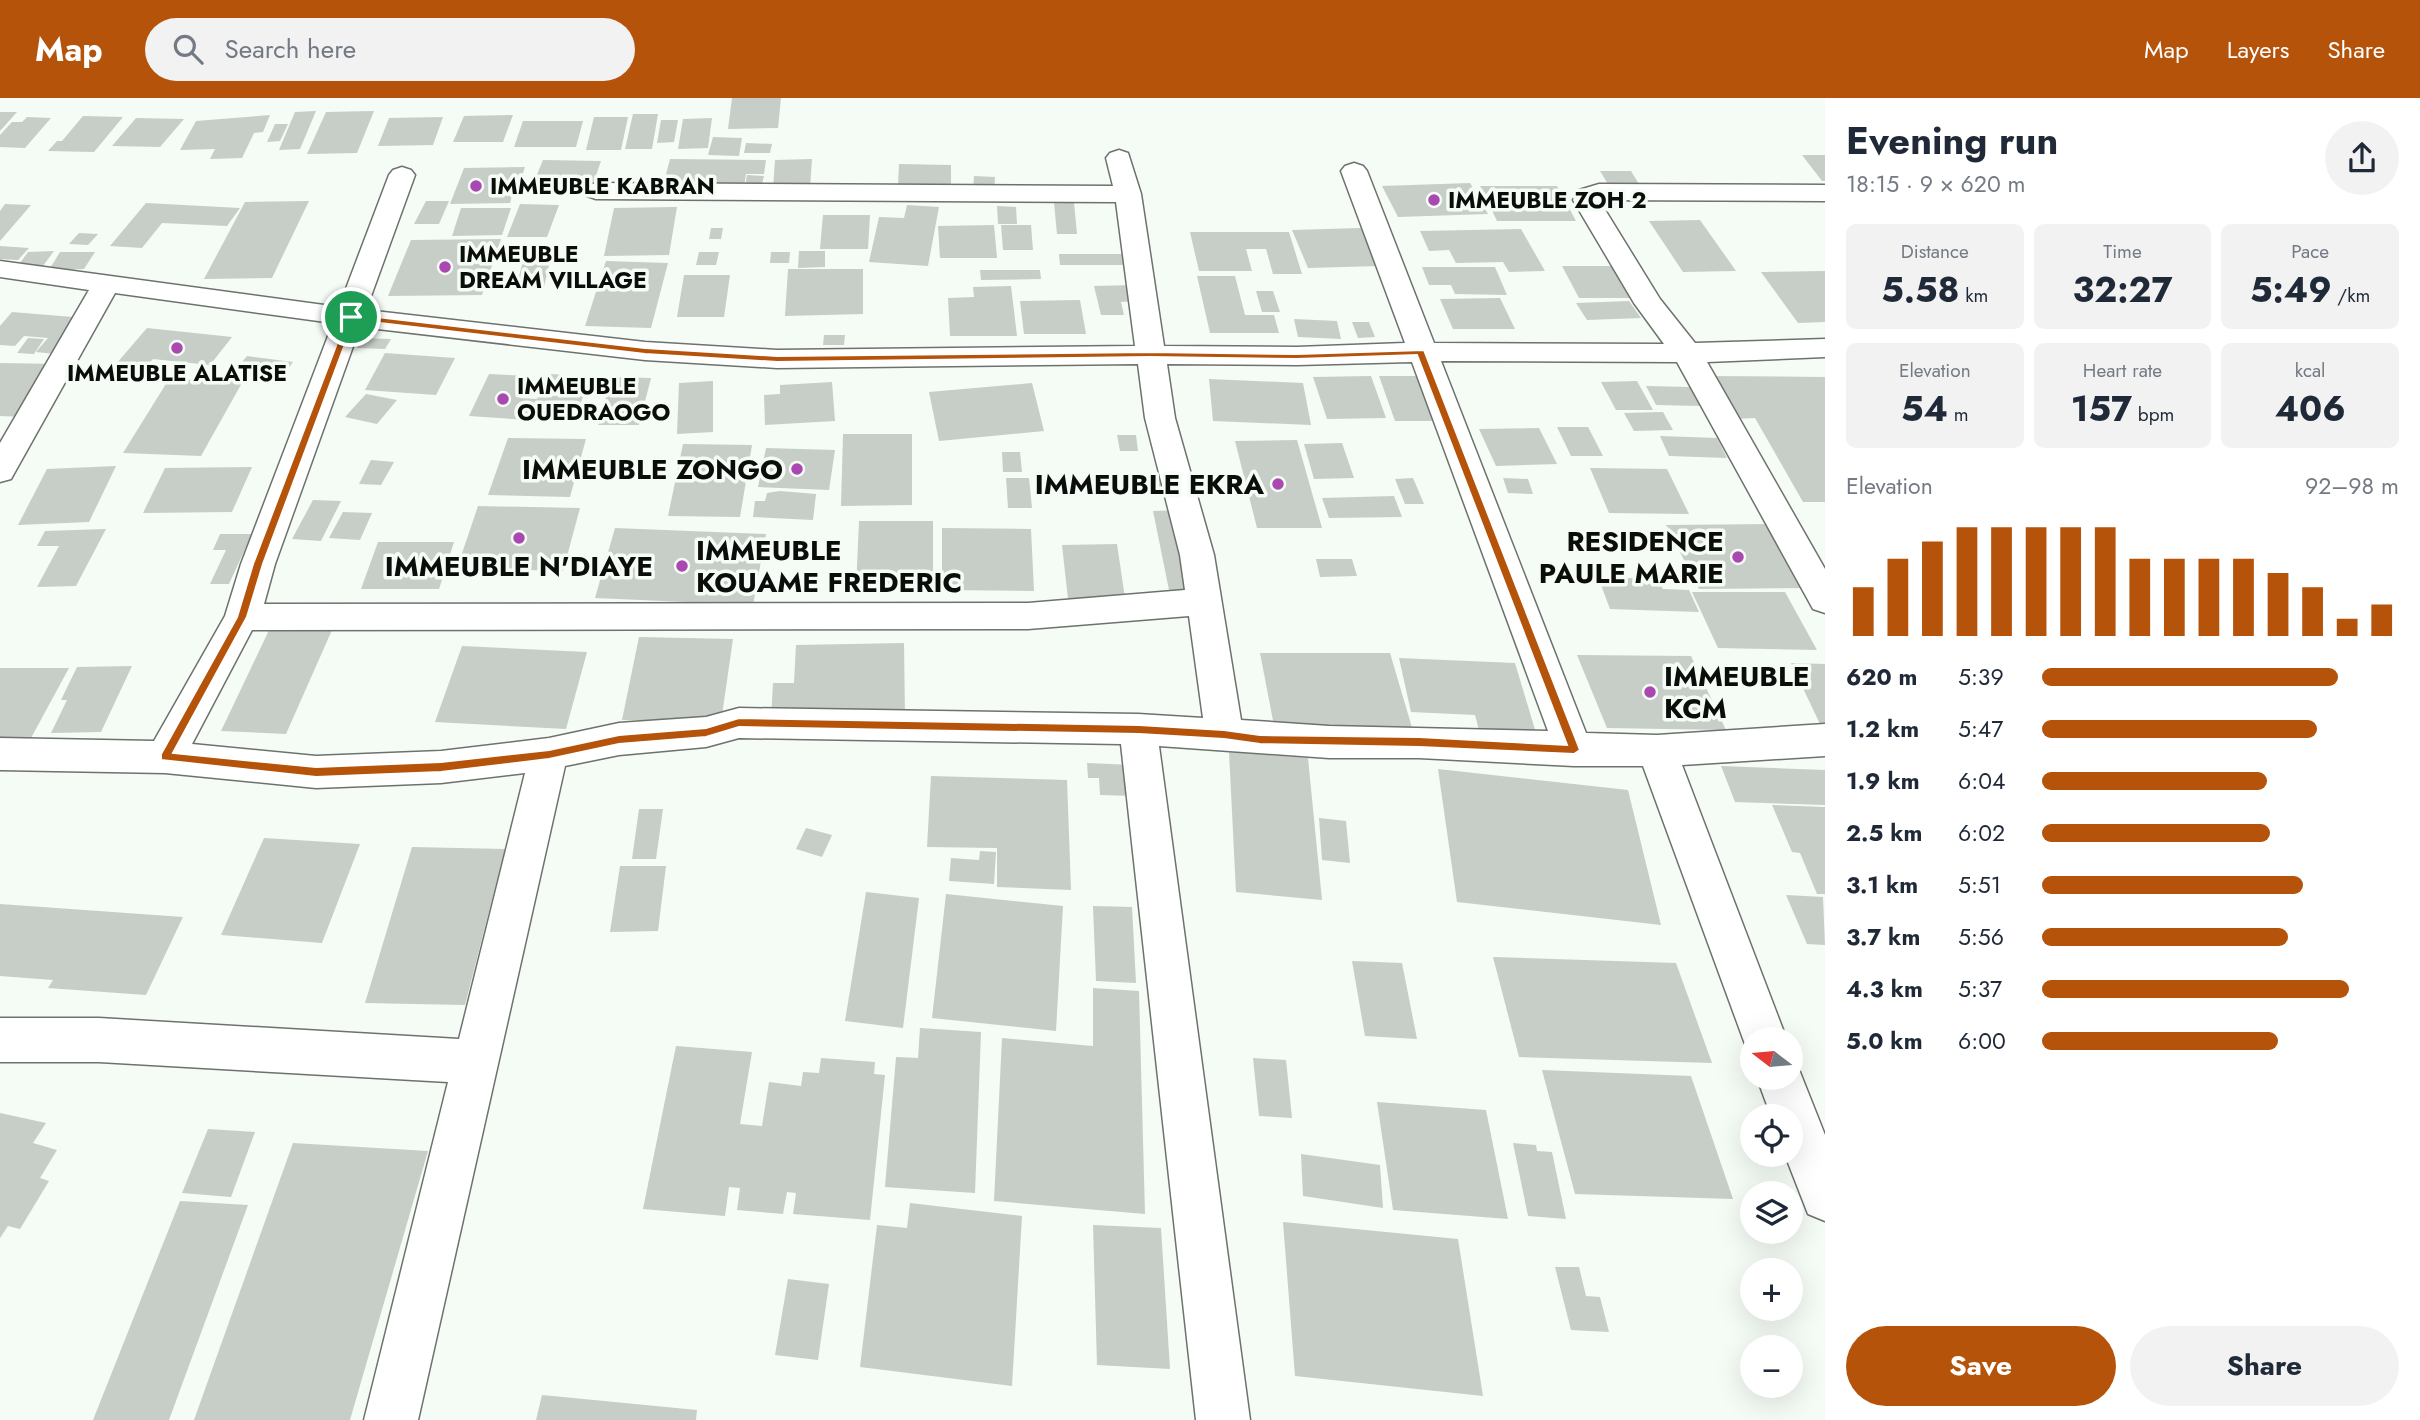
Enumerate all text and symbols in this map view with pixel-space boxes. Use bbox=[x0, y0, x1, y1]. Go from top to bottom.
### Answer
search box bbox=[145, 18, 635, 81]
text: Map bbox=[35, 26, 103, 73]
icon: search bbox=[169, 30, 207, 68]
text: Search here bbox=[225, 30, 356, 68]
text: Map bbox=[2144, 32, 2189, 67]
text: Layers bbox=[2227, 32, 2289, 67]
text: Share bbox=[2327, 32, 2385, 67]
text: Evening run bbox=[1846, 113, 2058, 168]
button: share bbox=[2325, 121, 2399, 195]
text: 18:15 · 9 × 620 m bbox=[1846, 167, 2026, 201]
place label: IMMEUBLE KABRAN bbox=[490, 169, 715, 203]
marker: IMMEUBLE KABRAN bbox=[468, 178, 484, 194]
place label: IMMEUBLE ZOH 2 bbox=[1448, 183, 1647, 217]
marker: IMMEUBLE ZOH 2 bbox=[1426, 192, 1442, 208]
place label: IMMEUBLE DREAM VILLAGE bbox=[459, 237, 647, 297]
text: Distance bbox=[1901, 238, 1969, 265]
text: Time bbox=[2103, 238, 2142, 265]
text: Pace bbox=[2291, 238, 2329, 265]
marker: IMMEUBLE DREAM VILLAGE bbox=[437, 259, 453, 275]
text: 5.58 bbox=[1881, 265, 1960, 315]
text: 32:27 bbox=[2072, 265, 2173, 315]
text: 5:49 bbox=[2250, 265, 2332, 315]
text: km bbox=[1960, 282, 1988, 309]
text: /km bbox=[2332, 282, 2370, 309]
pin bbox=[321, 287, 381, 347]
icon: arrive bbox=[332, 298, 370, 336]
marker: IMMEUBLE ALATISE bbox=[169, 340, 185, 356]
place label: IMMEUBLE ALATISE bbox=[67, 356, 287, 390]
text: Elevation bbox=[1899, 357, 1971, 384]
text: Heart rate bbox=[2083, 357, 2162, 384]
text: kcal bbox=[2295, 357, 2326, 384]
place label: IMMEUBLE OUEDRAOGO bbox=[517, 369, 670, 429]
text: 54 bbox=[1901, 384, 1948, 434]
text: 157 bbox=[2071, 384, 2132, 434]
text: 406 bbox=[2275, 384, 2346, 434]
marker: IMMEUBLE OUEDRAOGO bbox=[495, 391, 511, 407]
text: m bbox=[1948, 401, 1969, 428]
text: bpm bbox=[2132, 401, 2174, 428]
place label: IMMEUBLE ZONGO bbox=[522, 449, 783, 490]
marker: IMMEUBLE ZONGO bbox=[789, 461, 805, 477]
place label: IMMEUBLE EKRA bbox=[1035, 464, 1264, 505]
text: Elevation bbox=[1846, 469, 1933, 503]
text: 92–98 m bbox=[2305, 469, 2399, 503]
marker: IMMEUBLE EKRA bbox=[1270, 476, 1286, 492]
place label: RESIDENCE PAULE MARIE bbox=[1539, 521, 1724, 594]
marker: IMMEUBLE N'DIAYE bbox=[511, 530, 527, 546]
place label: IMMEUBLE KOUAME FREDERIC bbox=[696, 530, 962, 603]
place label: IMMEUBLE N'DIAYE bbox=[385, 546, 653, 587]
marker: RESIDENCE PAULE MARIE bbox=[1730, 549, 1746, 565]
marker: IMMEUBLE KOUAME FREDERIC bbox=[674, 558, 690, 574]
place label: IMMEUBLE KCM bbox=[1664, 656, 1810, 729]
text: 620 m bbox=[1846, 660, 1917, 694]
text: 5:39 bbox=[1958, 660, 2004, 694]
marker: IMMEUBLE KCM bbox=[1642, 684, 1658, 700]
text: 1.2 km bbox=[1846, 712, 1919, 746]
text: 5:47 bbox=[1958, 712, 2003, 746]
text: 1.9 km bbox=[1846, 764, 1920, 798]
text: 6:04 bbox=[1958, 764, 2005, 798]
text: 2.5 km bbox=[1846, 816, 1922, 850]
text: 6:02 bbox=[1958, 816, 2005, 850]
text: 3.1 km bbox=[1846, 868, 1918, 902]
text: 5:51 bbox=[1958, 868, 2001, 902]
text: 3.7 km bbox=[1846, 920, 1920, 954]
text: 5:56 bbox=[1958, 920, 2004, 954]
text: 4.3 km bbox=[1846, 972, 1923, 1006]
text: 5:37 bbox=[1958, 972, 2002, 1006]
text: 5.0 km bbox=[1846, 1024, 1923, 1058]
text: 6:00 bbox=[1958, 1024, 2006, 1058]
north arrow bbox=[1740, 1027, 1802, 1090]
map controls bbox=[1740, 1027, 1803, 1398]
button: locate bbox=[1740, 1104, 1803, 1167]
button: layers bbox=[1740, 1181, 1803, 1244]
button: + bbox=[1740, 1258, 1803, 1321]
button: Save bbox=[1846, 1326, 2116, 1406]
button: Share bbox=[2130, 1326, 2399, 1406]
button: − bbox=[1740, 1335, 1803, 1398]

